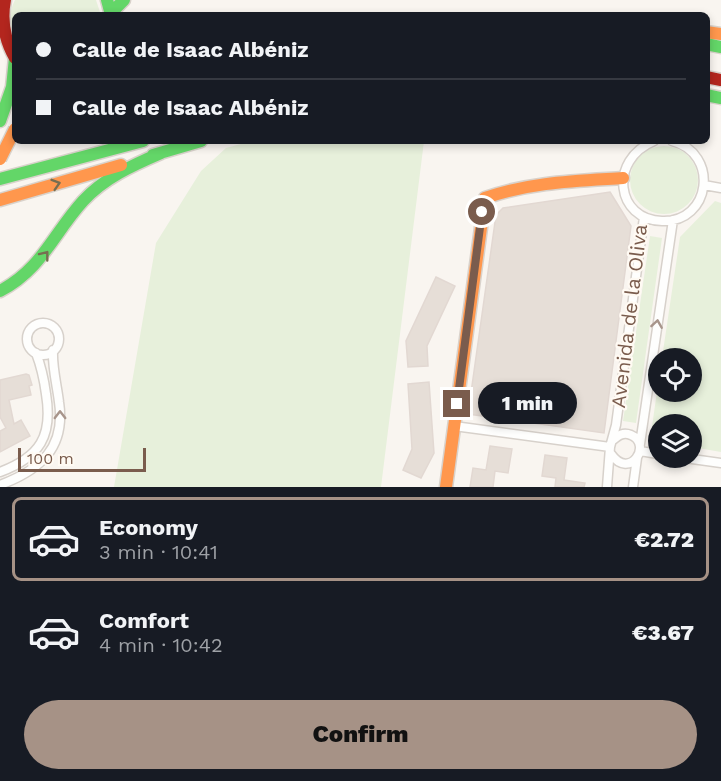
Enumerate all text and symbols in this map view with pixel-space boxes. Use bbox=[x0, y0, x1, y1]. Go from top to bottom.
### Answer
text: Calle de Isaac Albéniz bbox=[72, 37, 309, 62]
text: Calle de Isaac Albéniz bbox=[72, 95, 309, 120]
one-way arrow bbox=[50, 179, 61, 191]
route start bbox=[468, 198, 495, 225]
street label: Avenida de la Oliva bbox=[606, 223, 652, 409]
one-way arrow bbox=[37, 251, 48, 262]
one-way arrow bbox=[651, 320, 663, 329]
map controls bbox=[648, 348, 702, 468]
button: locate bbox=[648, 348, 702, 402]
callout: 1 min bbox=[478, 383, 577, 425]
route end bbox=[443, 390, 470, 417]
text: 1 min bbox=[502, 391, 553, 415]
one-way arrow bbox=[54, 410, 66, 419]
button: layers bbox=[648, 414, 702, 468]
scale bar bbox=[18, 445, 146, 472]
text: 100 m bbox=[27, 449, 74, 468]
icon: car bbox=[27, 512, 81, 566]
text: Economy bbox=[99, 515, 198, 540]
text: €2.72 bbox=[634, 527, 694, 552]
text: 3 min · 10:41 bbox=[99, 540, 218, 564]
icon: car bbox=[27, 605, 81, 659]
text: Comfort bbox=[99, 608, 189, 633]
text: €3.67 bbox=[632, 620, 694, 645]
text: 4 min · 10:42 bbox=[99, 633, 223, 657]
button: Confirm bbox=[24, 700, 697, 769]

